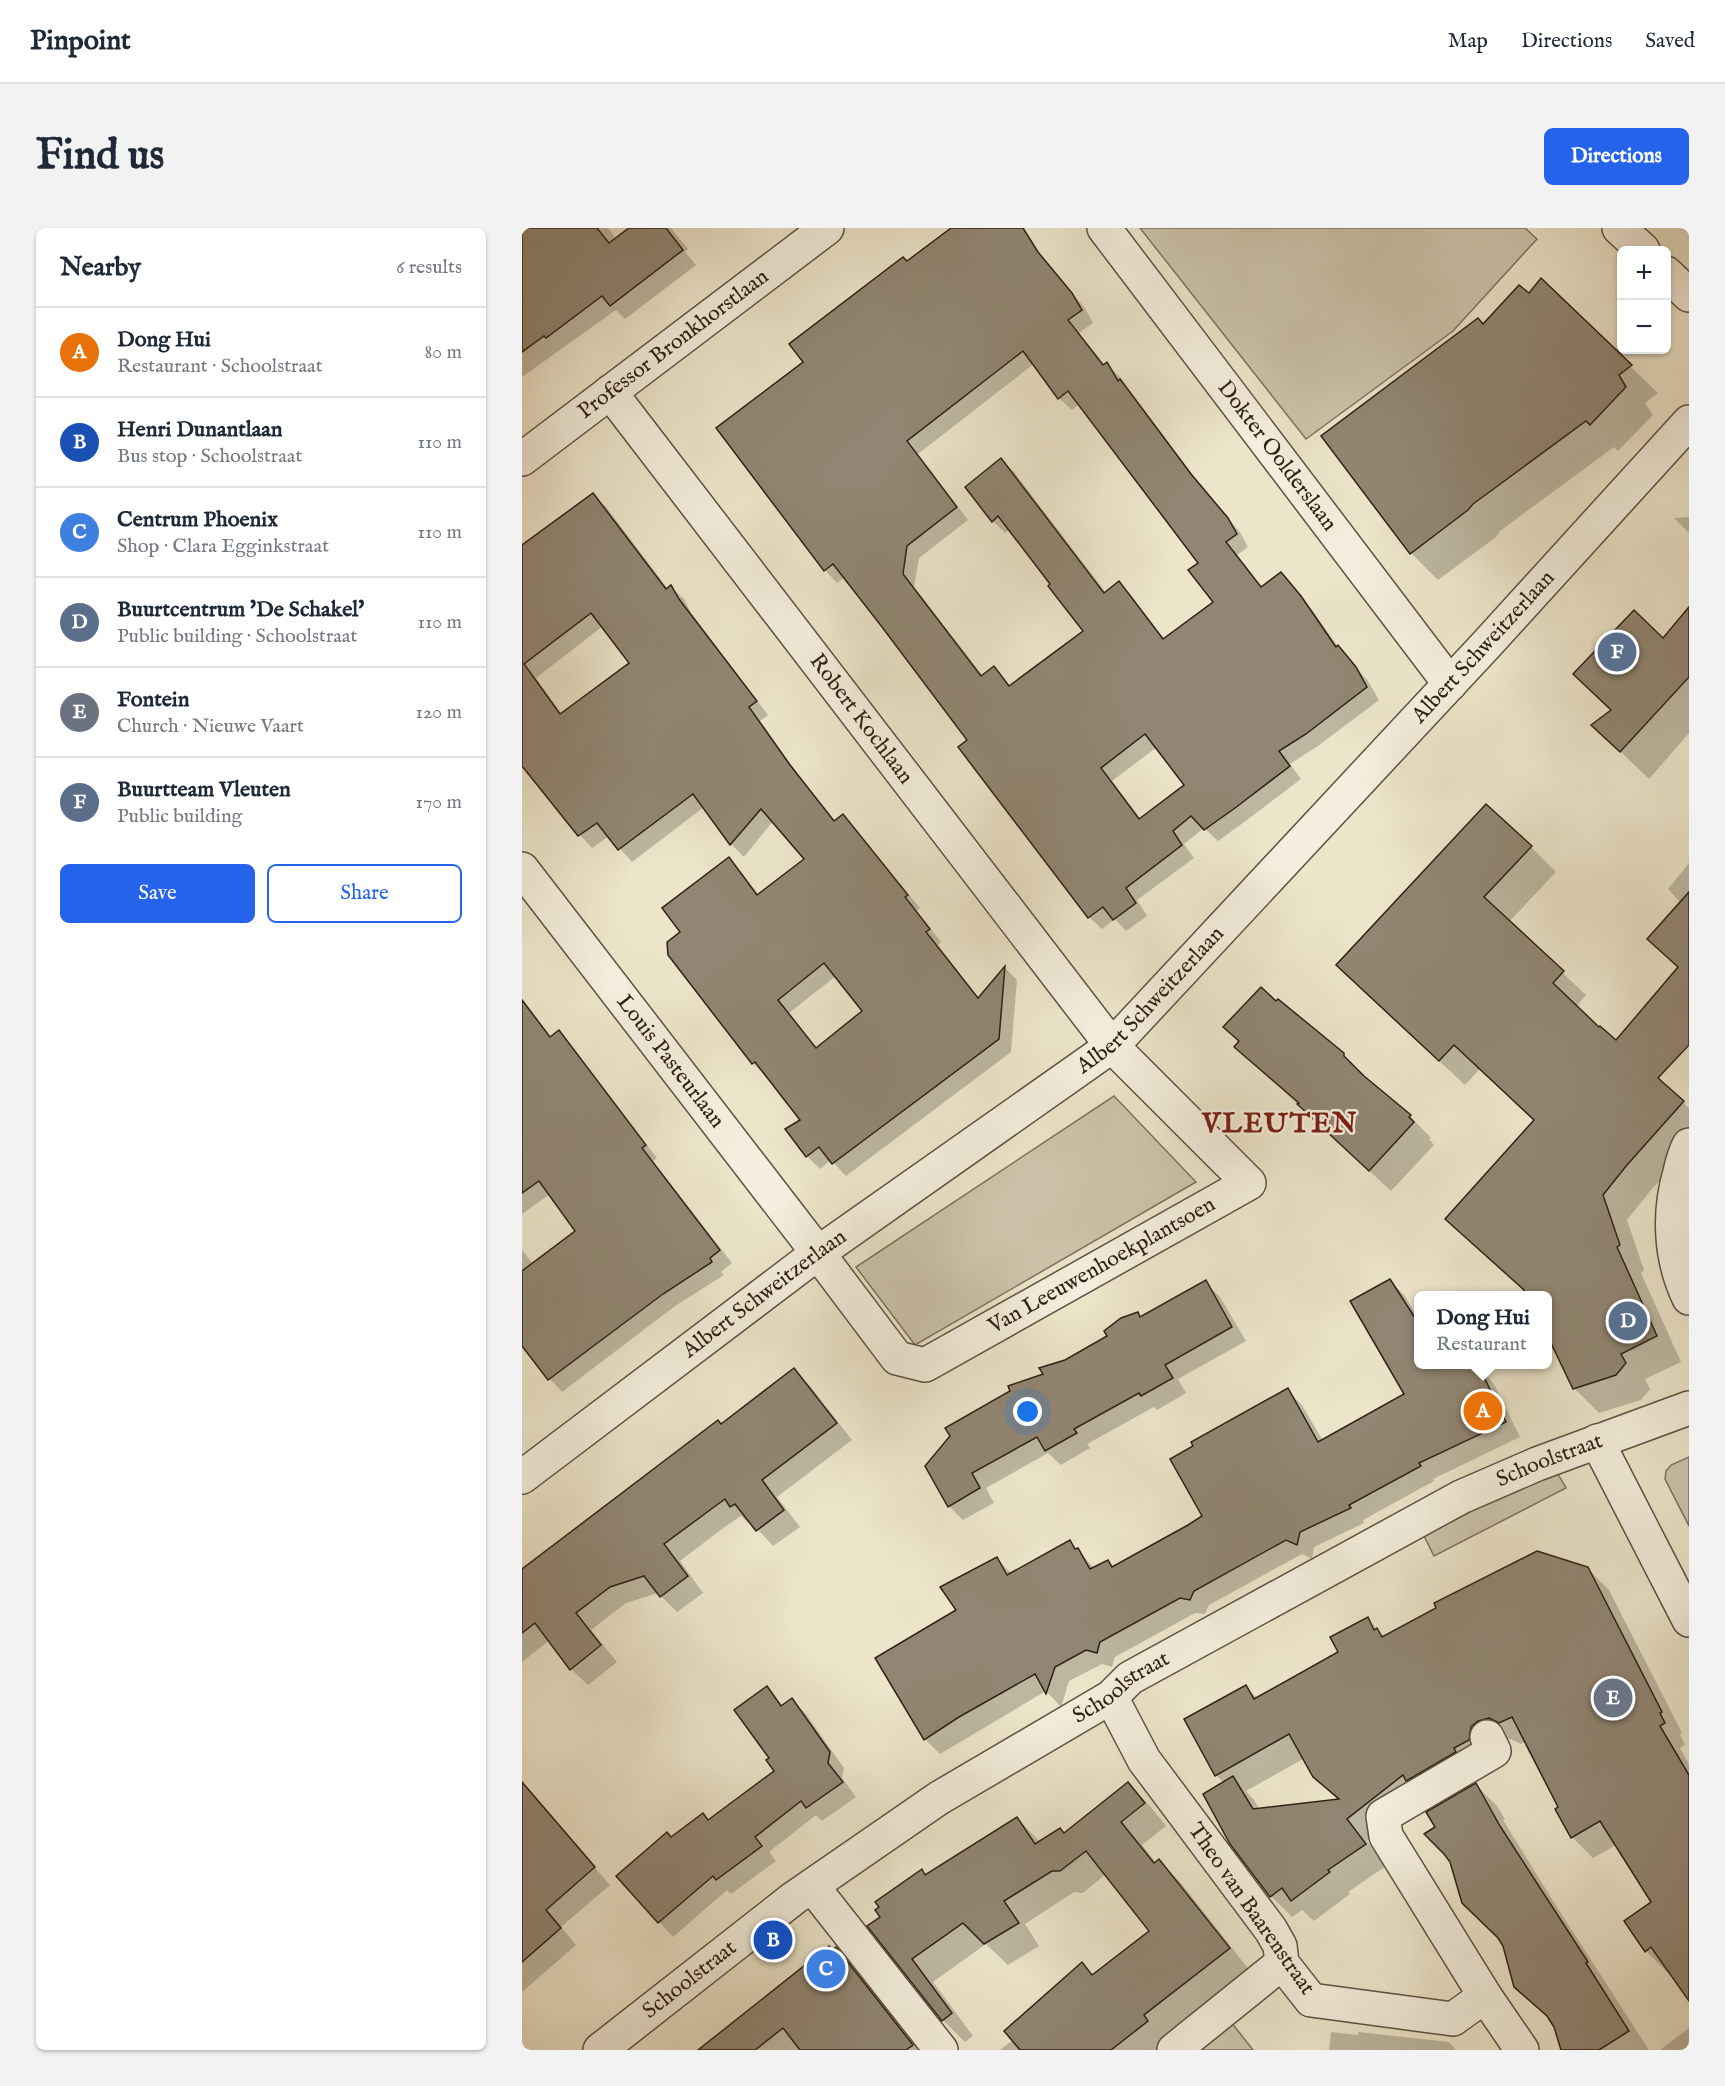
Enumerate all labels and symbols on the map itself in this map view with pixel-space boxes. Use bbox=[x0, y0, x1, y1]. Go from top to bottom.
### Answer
street label: Professor Bronkhorstlaan bbox=[572, 263, 775, 426]
street label: Dokter Oolderslaan bbox=[1211, 375, 1343, 537]
street label: Albert Schweitzerlaan bbox=[1405, 564, 1561, 730]
pin: F bbox=[1598, 630, 1636, 674]
street label: Robert Kochlaan bbox=[803, 648, 919, 790]
street label: Albert Schweitzerlaan bbox=[1070, 920, 1230, 1081]
street label: Louis Pasteurlaan bbox=[610, 989, 731, 1134]
district label: VLEUTEN bbox=[1201, 1107, 1358, 1142]
street label: Van Leeuwenhoekplantsoen bbox=[982, 1191, 1221, 1341]
street label: Albert Schweitzerlaan bbox=[676, 1223, 852, 1365]
pin: D bbox=[1608, 1298, 1648, 1344]
pin: A bbox=[1464, 1388, 1502, 1434]
your location bbox=[1013, 1397, 1042, 1426]
street label: Schoolstraat bbox=[1492, 1427, 1607, 1494]
street label: Schoolstraat bbox=[1068, 1645, 1175, 1730]
pin: E bbox=[1594, 1676, 1632, 1720]
street label: Theo van Baarenstraat bbox=[1181, 1818, 1321, 2001]
pin: B bbox=[754, 1918, 792, 1962]
street label: Schoolstraat bbox=[637, 1934, 743, 2025]
pin: C bbox=[806, 1946, 846, 1992]

